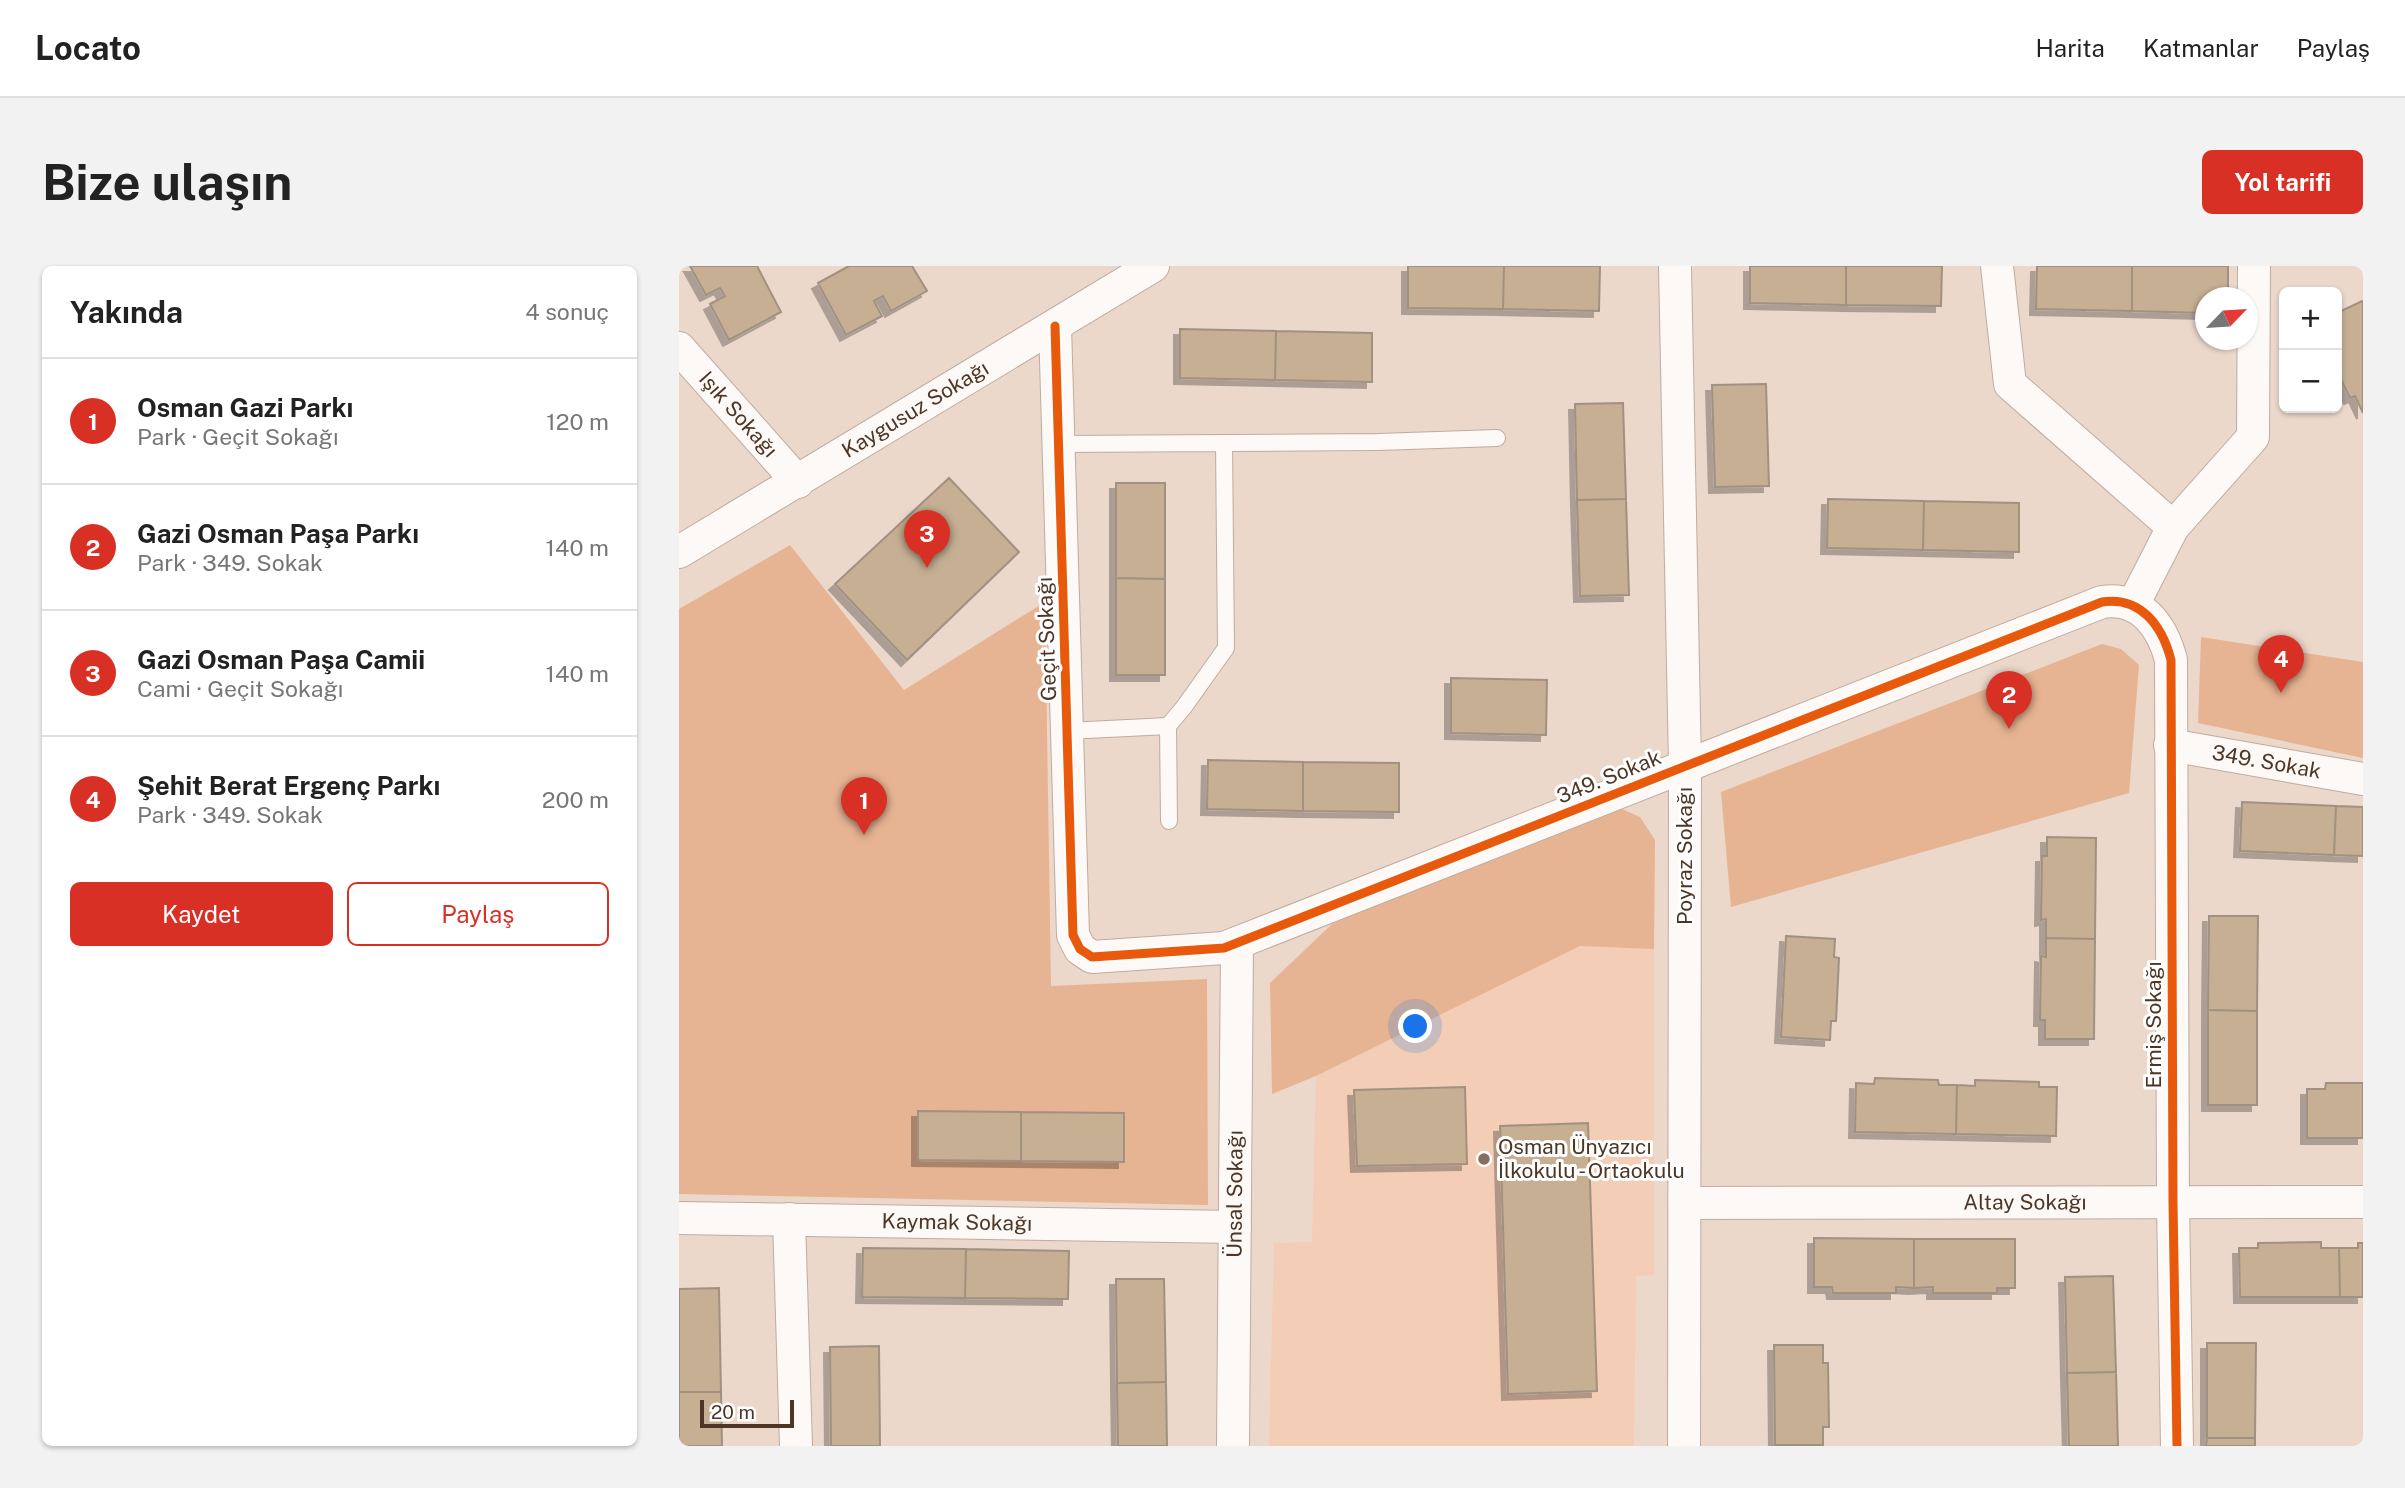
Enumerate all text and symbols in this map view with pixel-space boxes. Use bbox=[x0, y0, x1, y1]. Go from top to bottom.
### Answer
text: Locato bbox=[35, 29, 141, 67]
text: Harita bbox=[2036, 34, 2105, 62]
text: Katmanlar bbox=[2143, 34, 2259, 62]
text: Paylaş bbox=[2297, 34, 2370, 62]
button: Yol tarifi bbox=[2202, 150, 2363, 214]
text: Bize ulaşın bbox=[42, 153, 292, 211]
north arrow bbox=[2195, 287, 2258, 350]
map controls bbox=[2279, 287, 2342, 413]
button: + bbox=[2279, 287, 2342, 350]
text: Yakında bbox=[70, 294, 183, 330]
text: 4 sonuç bbox=[525, 298, 609, 325]
button: − bbox=[2279, 350, 2342, 413]
street label: Kaygusuz Sokağı bbox=[837, 355, 993, 463]
street label: Işık Sokağı bbox=[694, 366, 783, 462]
text: Osman Gazi Parkı bbox=[137, 392, 353, 423]
text: 1 bbox=[88, 408, 98, 435]
text: 120 m bbox=[546, 408, 609, 435]
text: Park · Geçit Sokağı bbox=[137, 423, 338, 450]
pin: 3 bbox=[904, 510, 950, 568]
text: Gazi Osman Paşa Parkı bbox=[137, 518, 419, 549]
text: 2 bbox=[86, 534, 100, 561]
text: 140 m bbox=[546, 534, 609, 561]
text: Park · 349. Sokak bbox=[137, 549, 323, 576]
street label: Geçit Sokağı bbox=[1032, 576, 1061, 702]
pin: 4 bbox=[2258, 635, 2304, 693]
text: Gazi Osman Paşa Camii bbox=[137, 644, 425, 675]
text: 3 bbox=[85, 660, 101, 687]
text: 140 m bbox=[546, 660, 609, 687]
pin: 2 bbox=[1986, 671, 2032, 729]
text: Cami · Geçit Sokağı bbox=[137, 675, 343, 702]
street label: 349. Sokak bbox=[2210, 740, 2323, 783]
street label: 349. Sokak bbox=[1553, 744, 1665, 809]
text: Şehit Berat Ergenç Parkı bbox=[137, 770, 440, 801]
pin: 1 bbox=[841, 777, 887, 835]
text: 4 bbox=[85, 786, 101, 813]
text: 200 m bbox=[542, 786, 609, 813]
street label: Poyraz Sokağı bbox=[1672, 787, 1697, 925]
text: Park · 349. Sokak bbox=[137, 801, 323, 828]
button: Kaydet bbox=[70, 882, 333, 946]
button: Paylaş bbox=[347, 882, 609, 946]
street label: Ermiş Sokağı bbox=[2141, 961, 2166, 1089]
your location bbox=[1398, 1009, 1432, 1043]
street label: Ünsal Sokağı bbox=[1221, 1130, 1248, 1258]
place label: Osman Ünyazıcı İlkokulu - Ortaokulu bbox=[1498, 1134, 1685, 1183]
marker: Osman Ünyazıcı İlkokulu - Ortaokulu bbox=[1476, 1151, 1492, 1167]
street label: Altay Sokağı bbox=[1963, 1189, 2087, 1215]
street label: Kaymak Sokağı bbox=[881, 1208, 1032, 1236]
scale bar bbox=[700, 1397, 795, 1429]
text: 20 m bbox=[711, 1401, 755, 1423]

